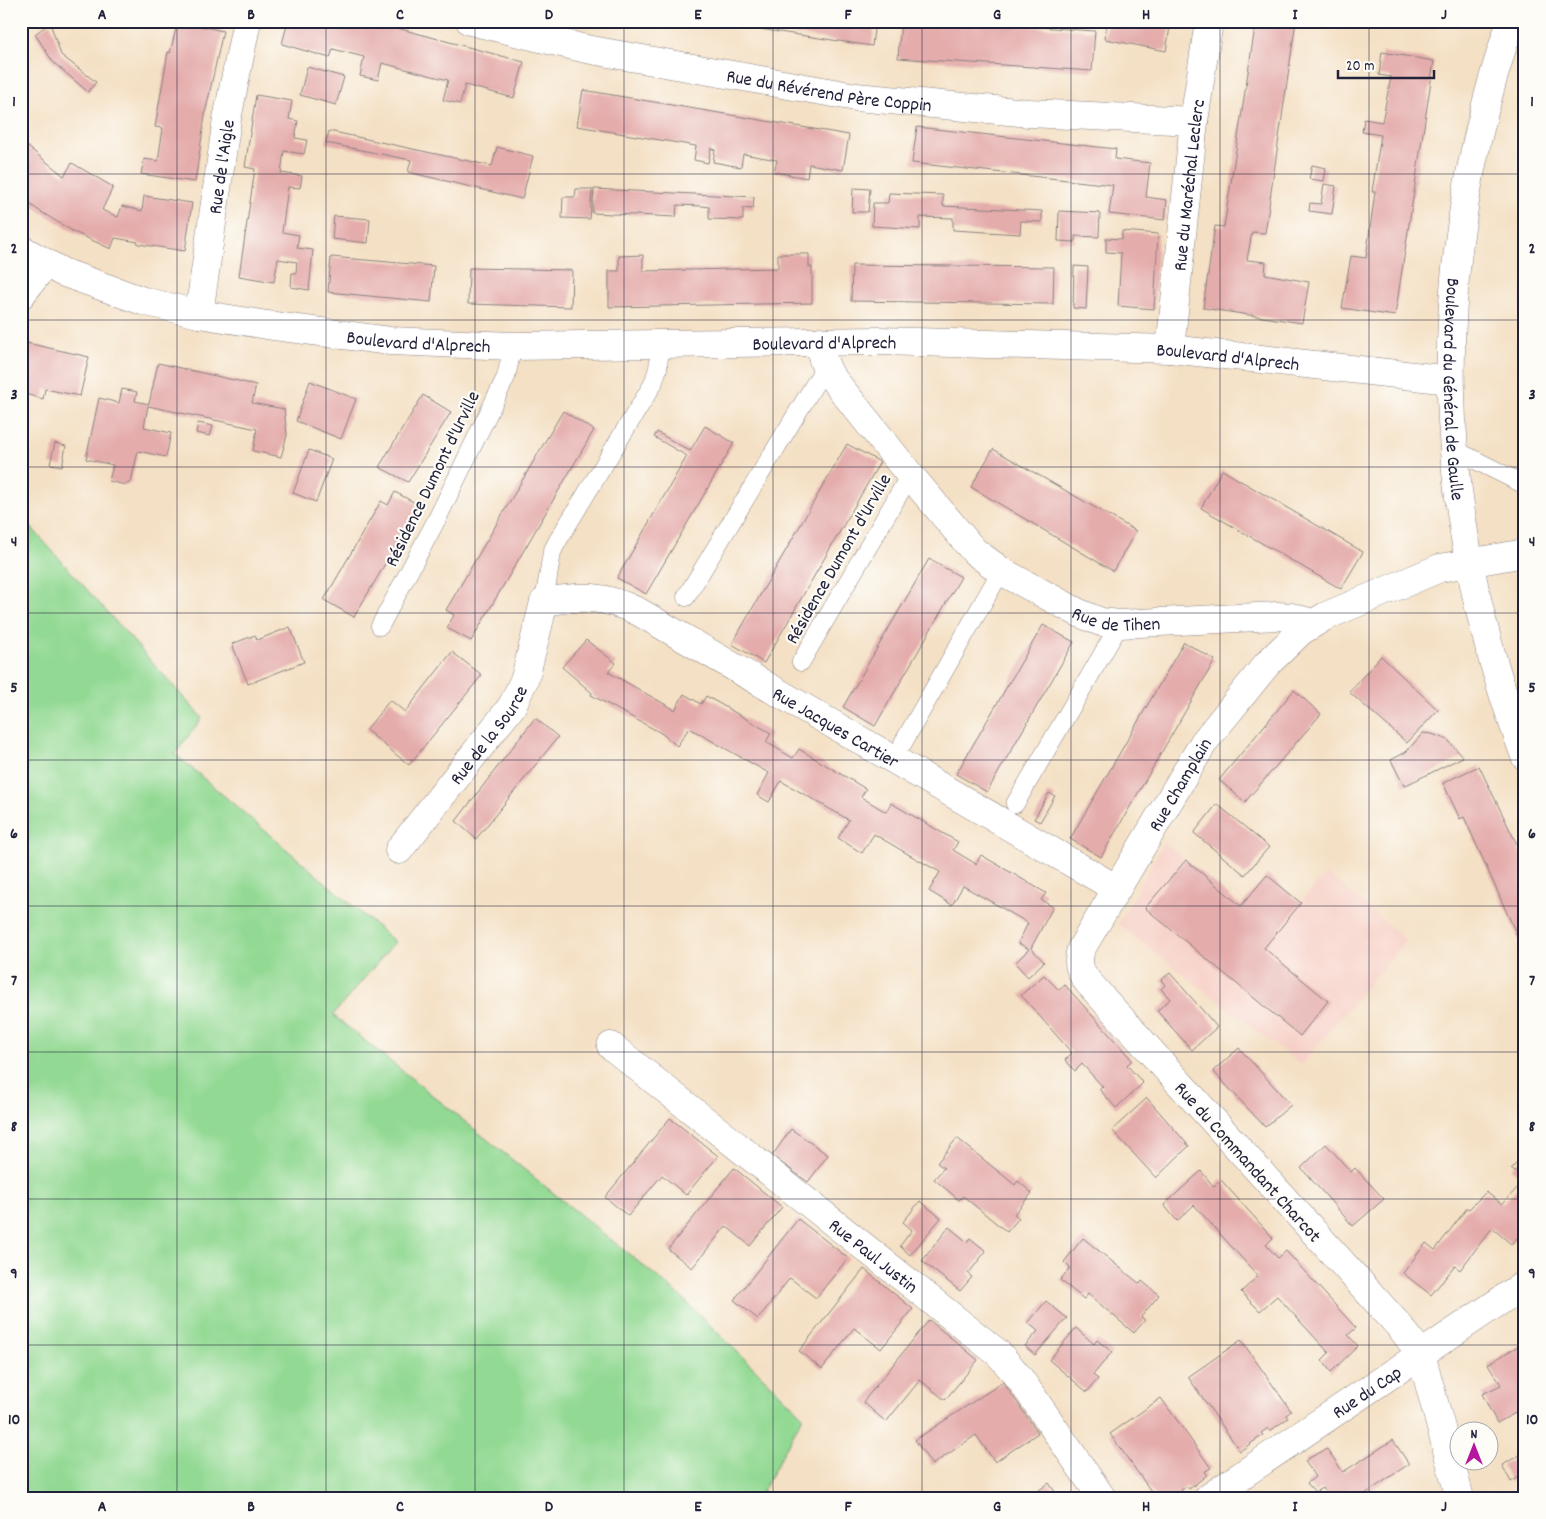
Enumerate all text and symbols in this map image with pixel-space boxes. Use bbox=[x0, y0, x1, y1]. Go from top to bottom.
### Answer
text: A bbox=[98, 4, 107, 27]
text: B bbox=[247, 4, 255, 27]
text: C bbox=[396, 4, 404, 27]
text: D bbox=[545, 4, 554, 27]
text: E bbox=[694, 4, 702, 27]
text: F bbox=[844, 4, 852, 27]
text: G bbox=[993, 4, 1001, 27]
text: H bbox=[1142, 4, 1150, 27]
text: I bbox=[1293, 4, 1299, 27]
text: J bbox=[1441, 4, 1447, 27]
scale bar bbox=[1338, 48, 1435, 80]
text: 20 m bbox=[1346, 56, 1374, 78]
street label: Rue du Révérend Père Coppin bbox=[724, 64, 933, 121]
text: 1 bbox=[12, 91, 16, 114]
text: 1 bbox=[1530, 91, 1534, 114]
street label: Rue du Maréchal Leclerc bbox=[1168, 98, 1214, 273]
street label: Rue de l'Aigle bbox=[204, 118, 244, 216]
text: 2 bbox=[11, 238, 18, 261]
text: 2 bbox=[1529, 238, 1536, 261]
street label: Boulevard du Général de Gaulle bbox=[1434, 277, 1469, 502]
street label: Boulevard d'Alprech bbox=[345, 325, 491, 362]
street label: Boulevard d'Alprech bbox=[752, 331, 897, 360]
street label: Boulevard d'Alprech bbox=[1156, 339, 1301, 380]
text: 3 bbox=[10, 384, 18, 407]
text: 3 bbox=[1528, 384, 1536, 407]
street label: Résidence Dumont d'Urville bbox=[380, 387, 489, 572]
street label: Résidence Dumont d'Urville bbox=[780, 470, 900, 650]
text: 4 bbox=[11, 531, 17, 554]
text: 4 bbox=[1529, 531, 1535, 554]
street label: Rue de Tihen bbox=[1066, 601, 1161, 641]
text: 5 bbox=[10, 677, 18, 700]
text: 5 bbox=[1528, 677, 1536, 700]
street label: Rue de la Source bbox=[445, 682, 537, 792]
street label: Rue Jacques Cartier bbox=[766, 682, 903, 777]
street label: Rue Champlain bbox=[1144, 734, 1220, 838]
text: 6 bbox=[10, 823, 18, 846]
text: 6 bbox=[1528, 823, 1536, 846]
text: 7 bbox=[11, 970, 17, 993]
text: 7 bbox=[1529, 970, 1535, 993]
street label: Rue du Commandant Charcot bbox=[1167, 1077, 1326, 1250]
text: 8 bbox=[11, 1116, 18, 1139]
text: 8 bbox=[1529, 1116, 1536, 1139]
street label: Rue Paul Justin bbox=[822, 1214, 922, 1302]
text: 9 bbox=[10, 1263, 18, 1286]
text: 9 bbox=[1528, 1263, 1536, 1286]
street label: Rue du Cap bbox=[1328, 1361, 1408, 1427]
text: 10 bbox=[8, 1409, 20, 1432]
text: 10 bbox=[1526, 1409, 1538, 1432]
north arrow bbox=[1448, 1422, 1498, 1472]
text: N bbox=[1471, 1425, 1478, 1445]
text: A bbox=[98, 1496, 107, 1519]
text: B bbox=[247, 1496, 255, 1519]
text: C bbox=[396, 1496, 404, 1519]
text: D bbox=[545, 1496, 554, 1519]
text: E bbox=[694, 1496, 702, 1519]
text: F bbox=[844, 1496, 852, 1519]
text: G bbox=[993, 1496, 1001, 1519]
text: H bbox=[1142, 1496, 1150, 1519]
text: I bbox=[1293, 1496, 1299, 1519]
text: J bbox=[1441, 1496, 1447, 1519]

